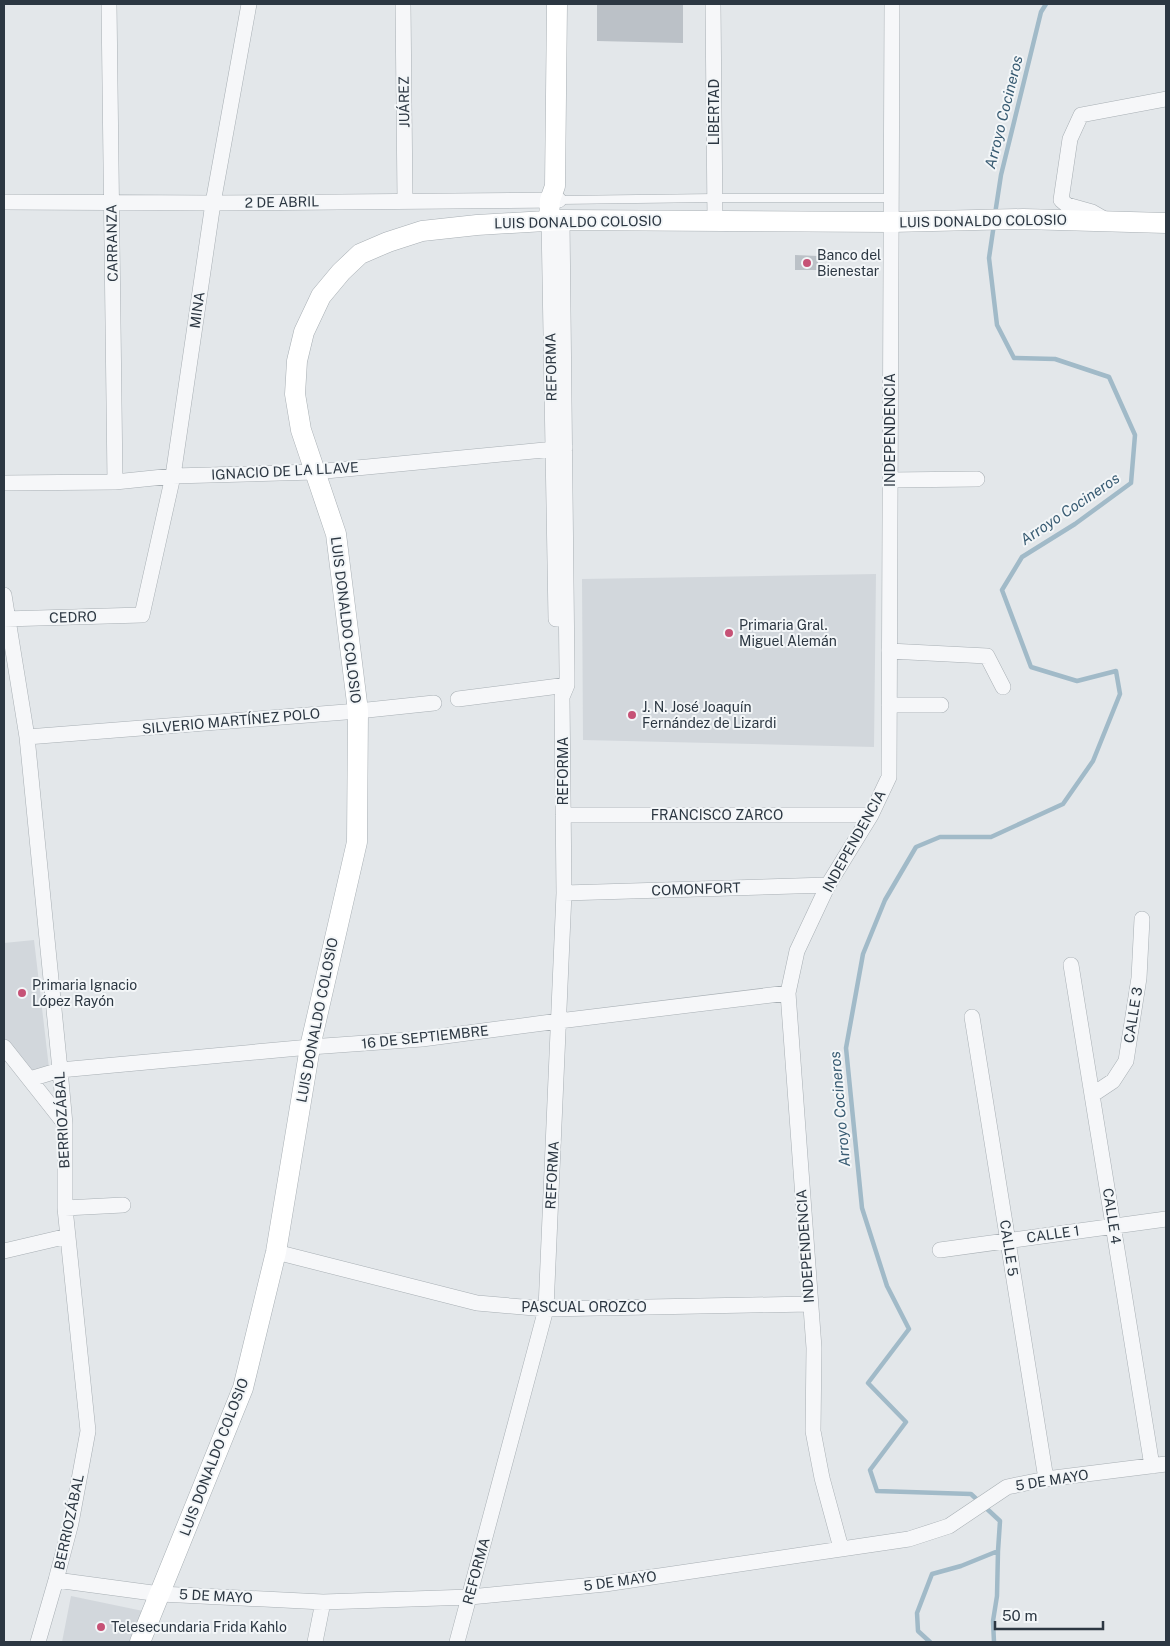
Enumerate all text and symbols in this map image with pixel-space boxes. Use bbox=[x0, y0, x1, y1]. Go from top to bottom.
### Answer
water label: Arroyo Cocineros bbox=[981, 54, 1026, 170]
street label: JUÁREZ bbox=[395, 76, 412, 128]
street label: LIBERTAD bbox=[706, 79, 722, 145]
street label: 2 DE ABRIL bbox=[245, 193, 319, 211]
street label: CARRANZA bbox=[103, 204, 121, 282]
street label: LUIS DONALDO COLOSIO bbox=[899, 212, 1067, 230]
street label: LUIS DONALDO COLOSIO bbox=[494, 213, 662, 231]
place label: Banco del Bienestar bbox=[817, 247, 881, 279]
marker: Banco del Bienestar bbox=[801, 257, 813, 269]
street label: MINA bbox=[187, 291, 207, 329]
street label: REFORMA bbox=[542, 332, 560, 401]
street label: INDEPENDENCIA bbox=[882, 373, 898, 487]
street label: IGNACIO DE LA LLAVE bbox=[211, 459, 359, 483]
water label: Arroyo Cocineros bbox=[1017, 469, 1122, 548]
street label: LUIS DONALDO COLOSIO bbox=[328, 536, 364, 704]
street label: CEDRO bbox=[49, 608, 97, 626]
place label: Primaria Gral. Miguel Alemán bbox=[739, 617, 837, 649]
marker: Primaria Gral. Miguel Alemán bbox=[723, 627, 735, 639]
place label: J. N. José Joaquín Fernández de Lizardi bbox=[642, 699, 776, 731]
street label: SILVERIO MARTÍNEZ POLO bbox=[141, 704, 321, 737]
marker: J. N. José Joaquín Fernández de Lizardi bbox=[626, 709, 638, 721]
street label: REFORMA bbox=[555, 737, 571, 805]
street label: INDEPENDENCIA bbox=[819, 787, 889, 895]
street label: FRANCISCO ZARCO bbox=[651, 807, 783, 823]
street label: COMONFORT bbox=[651, 879, 741, 899]
street label: LUIS DONALDO COLOSIO bbox=[293, 936, 341, 1104]
place label: Primaria Ignacio López Rayón bbox=[32, 977, 137, 1009]
street label: CALLE 3 bbox=[1121, 986, 1145, 1044]
marker: Primaria Ignacio López Rayón bbox=[16, 987, 28, 999]
street label: 16 DE SEPTIEMBRE bbox=[361, 1022, 489, 1052]
water label: Arroyo Cocineros bbox=[826, 1051, 853, 1167]
street label: BERRIOZÁBAL bbox=[50, 1071, 73, 1169]
street label: REFORMA bbox=[542, 1140, 562, 1210]
street label: CALLE 4 bbox=[1100, 1187, 1124, 1245]
street label: INDEPENDENCIA bbox=[793, 1189, 817, 1303]
street label: CALLE 5 bbox=[997, 1219, 1021, 1277]
street label: CALLE 1 bbox=[1025, 1222, 1081, 1246]
street label: PASCUAL OROZCO bbox=[521, 1299, 647, 1315]
street label: LUIS DONALDO COLOSIO bbox=[176, 1376, 252, 1538]
street label: 5 DE MAYO bbox=[1014, 1466, 1090, 1494]
street label: BERRIOZÁBAL bbox=[50, 1473, 87, 1571]
street label: REFORMA bbox=[459, 1536, 493, 1606]
street label: 5 DE MAYO bbox=[582, 1568, 658, 1594]
street label: 5 DE MAYO bbox=[179, 1586, 253, 1606]
scale bar bbox=[995, 1598, 1102, 1630]
text: 50 m bbox=[1002, 1607, 1037, 1624]
place label: Telesecundaria Frida Kahlo bbox=[111, 1619, 287, 1635]
marker: Telesecundaria Frida Kahlo bbox=[95, 1621, 107, 1633]

